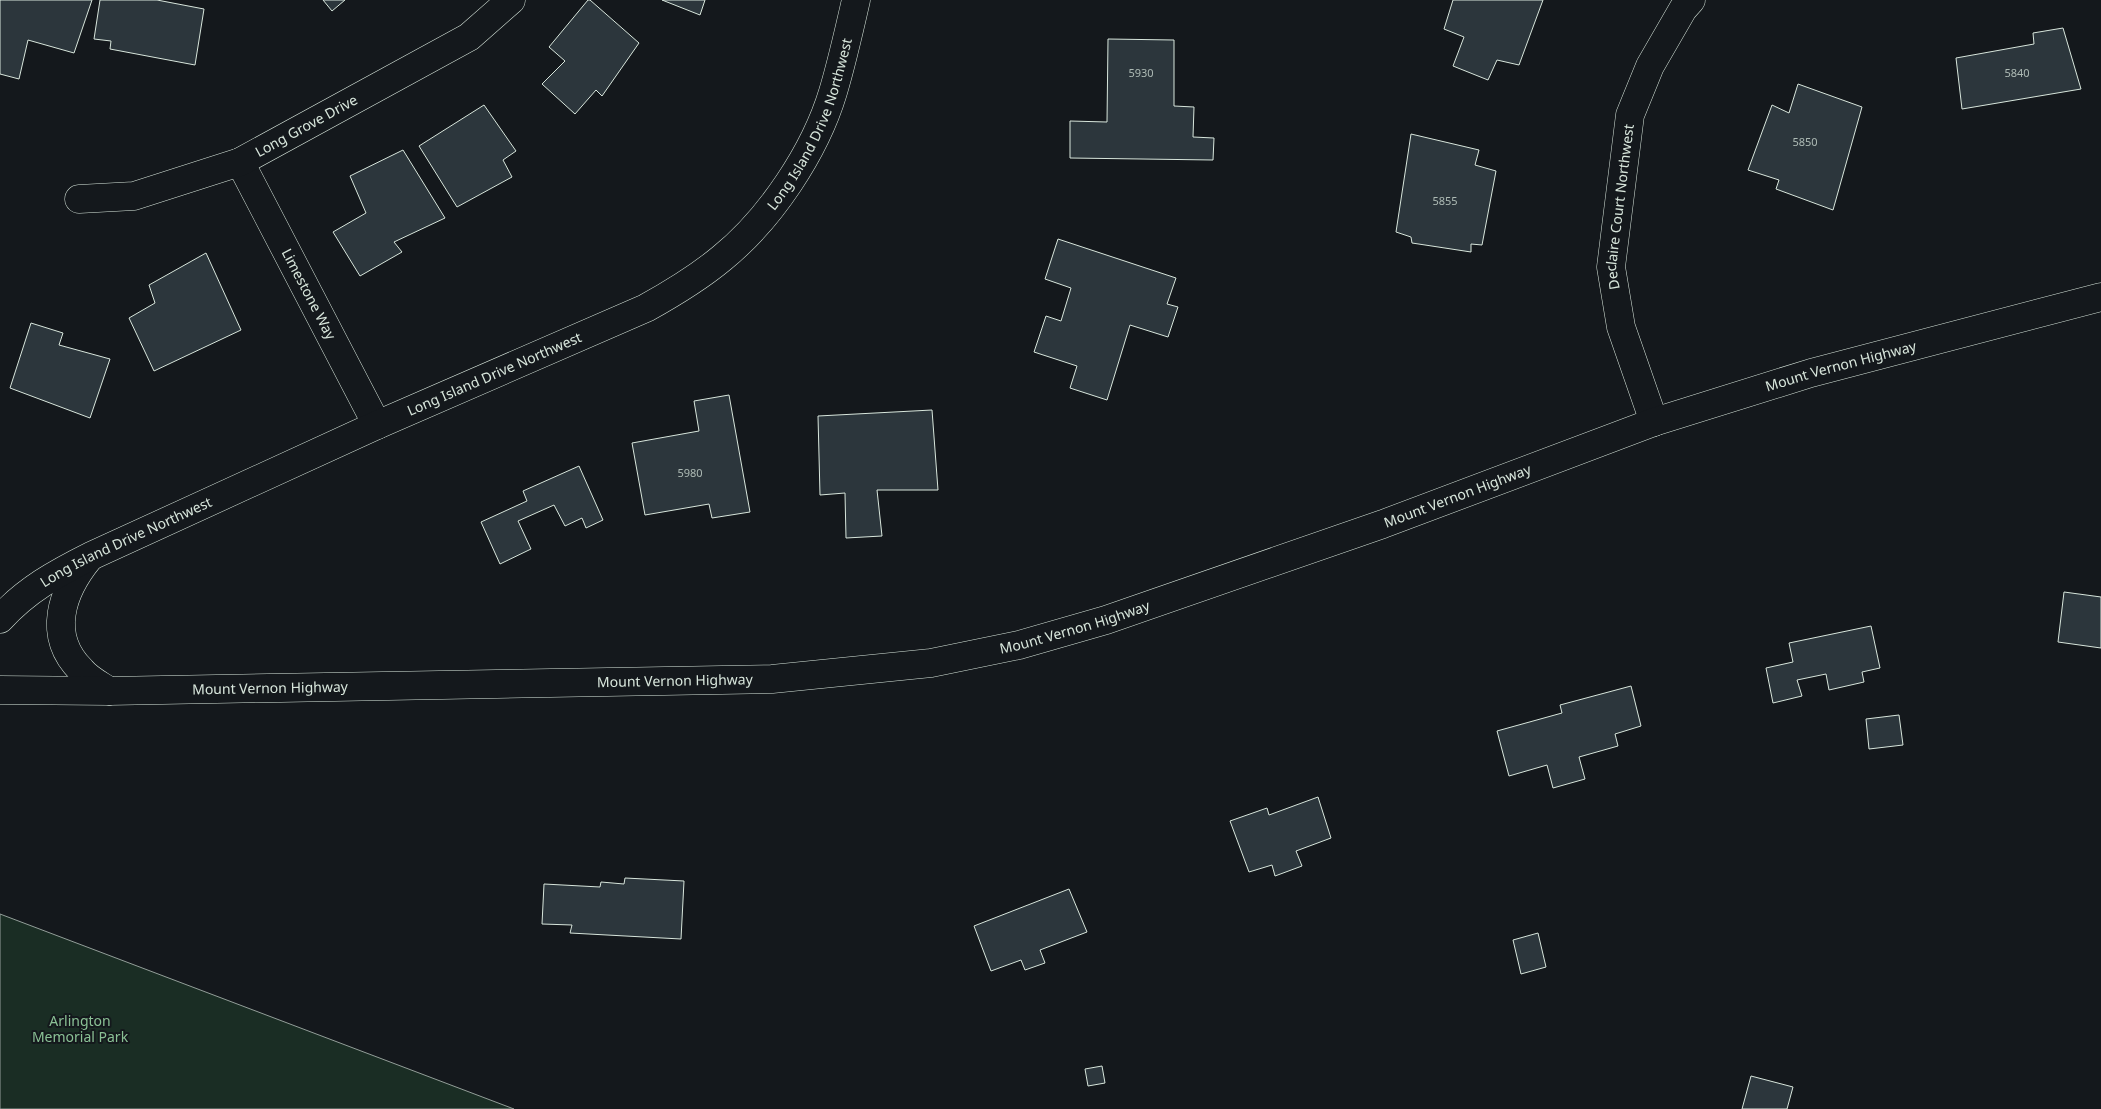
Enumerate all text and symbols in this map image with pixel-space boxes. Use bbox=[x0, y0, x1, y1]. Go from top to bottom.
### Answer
street label: Long Island Drive Northwest bbox=[762, 36, 856, 214]
house number: 5930 bbox=[1128, 65, 1154, 80]
house number: 5840 bbox=[2004, 65, 2030, 80]
street label: Long Grove Drive bbox=[252, 90, 361, 161]
street label: Declaire Court Northwest bbox=[1601, 123, 1638, 291]
house number: 5850 bbox=[1792, 134, 1818, 149]
house number: 5855 bbox=[1432, 193, 1458, 208]
street label: Limestone Way bbox=[278, 245, 341, 343]
street label: Long Island Drive Northwest bbox=[404, 327, 584, 420]
street label: Mount Vernon Highway bbox=[1763, 336, 1919, 396]
street label: Mount Vernon Highway bbox=[1381, 459, 1534, 532]
house number: 5980 bbox=[677, 465, 703, 480]
street label: Long Island Drive Northwest bbox=[36, 492, 215, 591]
street label: Mount Vernon Highway bbox=[998, 595, 1153, 658]
street label: Mount Vernon Highway bbox=[597, 669, 754, 691]
street label: Mount Vernon Highway bbox=[192, 677, 349, 698]
park label: Arlington Memorial Park bbox=[32, 1011, 129, 1046]

